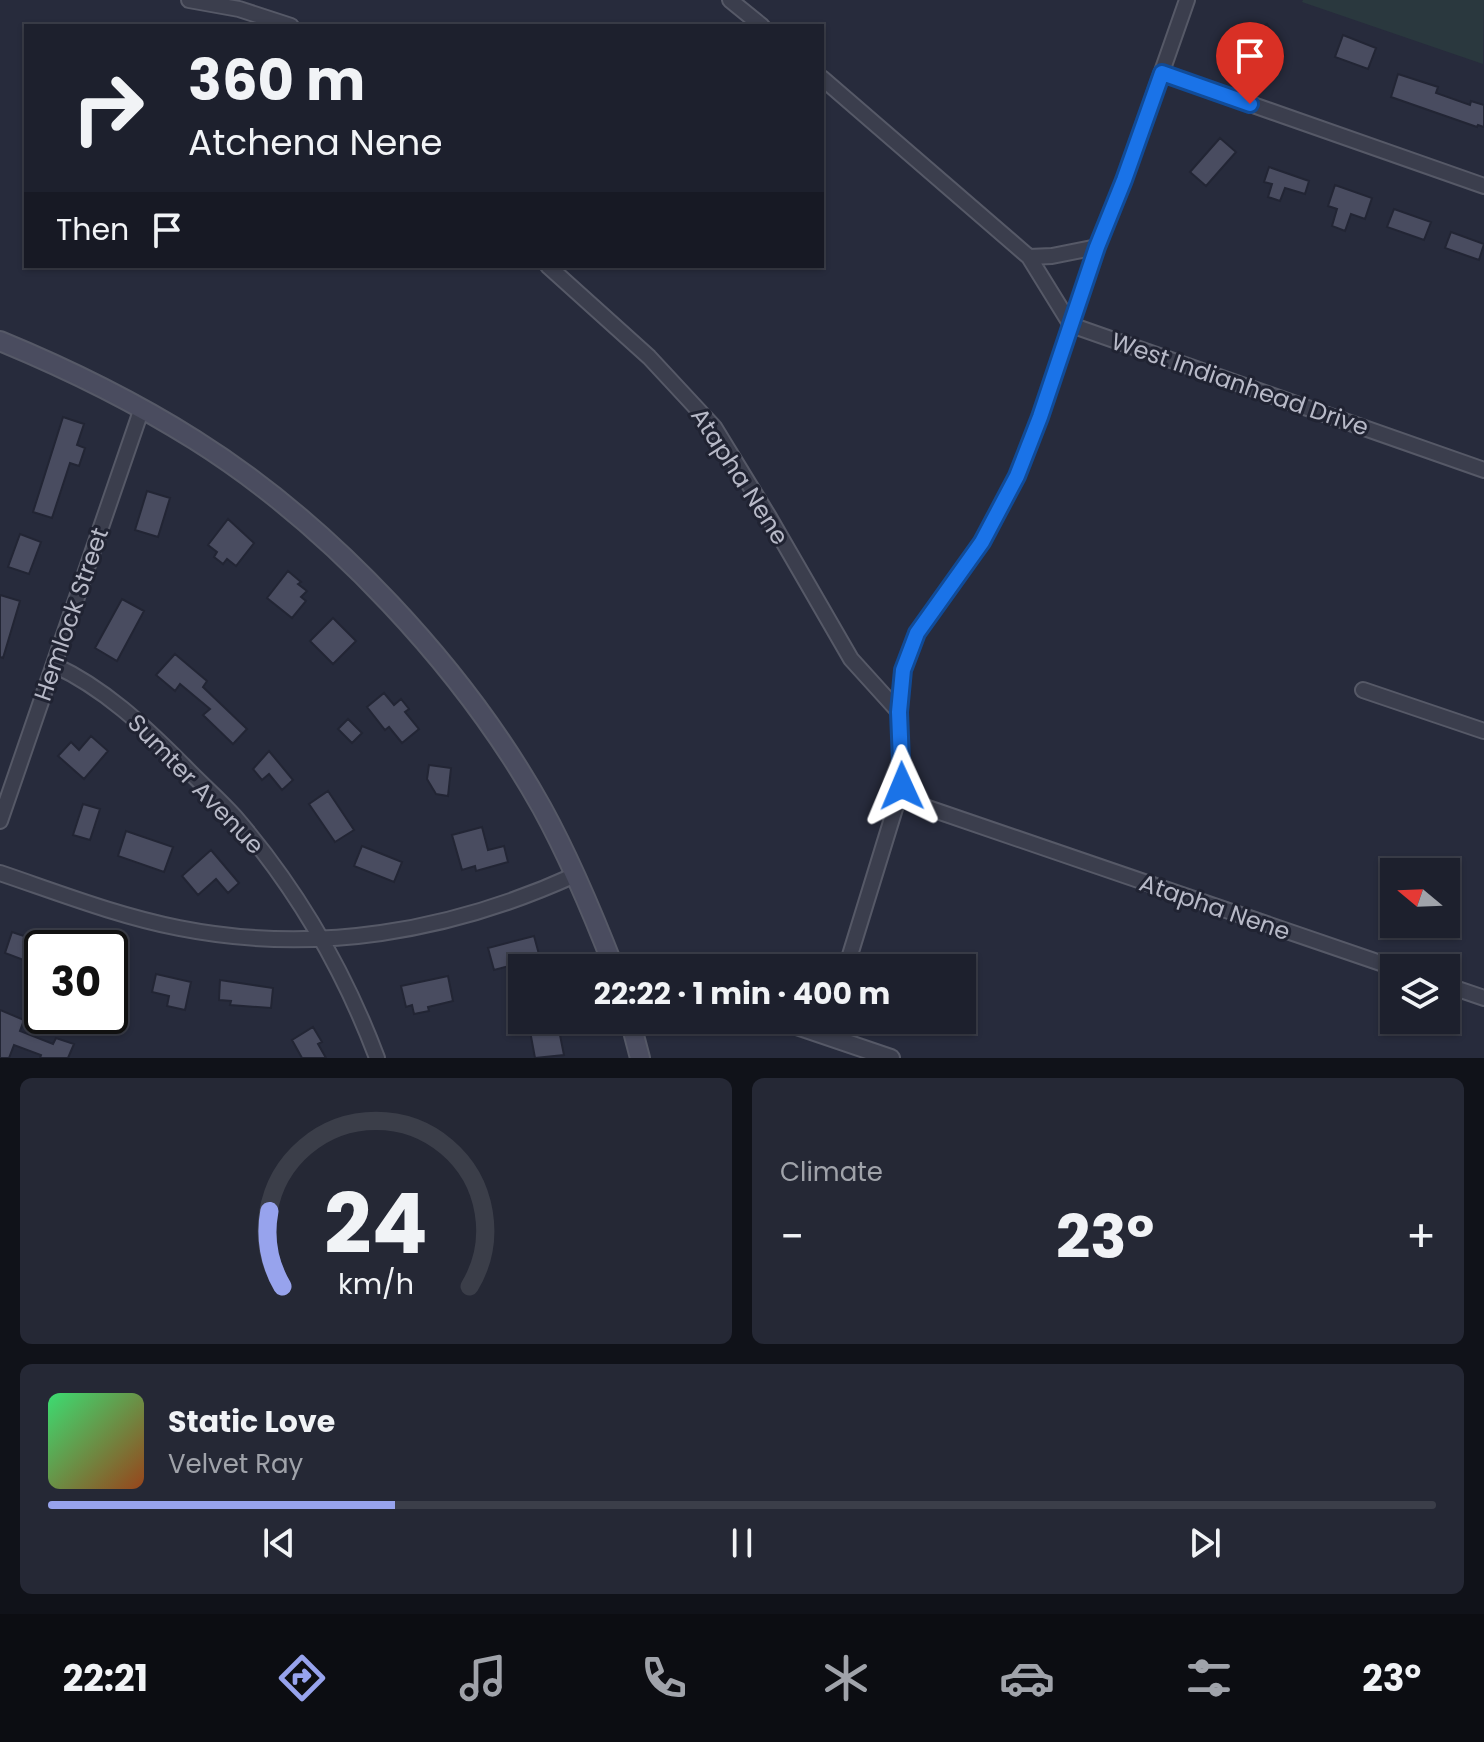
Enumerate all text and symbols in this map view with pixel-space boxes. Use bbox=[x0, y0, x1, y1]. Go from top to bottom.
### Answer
pin bbox=[1216, 22, 1284, 104]
icon: arrive bbox=[1228, 34, 1272, 78]
text: 360 m bbox=[188, 41, 365, 120]
icon: right bbox=[56, 56, 160, 160]
text: Atchena Nene bbox=[188, 117, 443, 168]
text: Then bbox=[56, 208, 129, 251]
icon: arrive bbox=[145, 208, 189, 252]
street label: West Indianhead Drive bbox=[1107, 324, 1373, 444]
street label: Atapha Nene bbox=[683, 401, 797, 551]
street label: Hemlock Street bbox=[26, 523, 116, 705]
street label: Sumter Avenue bbox=[120, 707, 272, 861]
position arrow bbox=[860, 744, 944, 828]
north arrow bbox=[1380, 858, 1460, 938]
map controls bbox=[1380, 858, 1460, 1034]
street label: Atapha Nene bbox=[1135, 866, 1295, 948]
speed limit sign: 30 bbox=[24, 930, 128, 1034]
button: layers bbox=[1380, 954, 1460, 1034]
text: 22:22 · 1 min · 400 m bbox=[594, 972, 890, 1015]
text: Climate bbox=[780, 1154, 883, 1190]
text: 24 bbox=[324, 1166, 428, 1282]
text: 23° bbox=[1056, 1195, 1154, 1279]
text: − bbox=[780, 1206, 804, 1267]
text: + bbox=[1406, 1206, 1436, 1267]
text: km/h bbox=[338, 1264, 414, 1304]
text: Static Love bbox=[168, 1400, 335, 1443]
text: Velvet Ray bbox=[168, 1446, 303, 1482]
icon: previous bbox=[257, 1521, 301, 1565]
icon: pause bbox=[720, 1521, 764, 1565]
icon: next bbox=[1183, 1521, 1227, 1565]
icon: directions bbox=[274, 1650, 330, 1706]
icon: music bbox=[455, 1650, 511, 1706]
icon: phone bbox=[636, 1650, 692, 1706]
icon: climate bbox=[818, 1650, 874, 1706]
icon: car bbox=[999, 1650, 1055, 1706]
icon: filters bbox=[1181, 1650, 1237, 1706]
text: 22:21 bbox=[63, 1653, 148, 1704]
text: 23° bbox=[1362, 1653, 1421, 1704]

